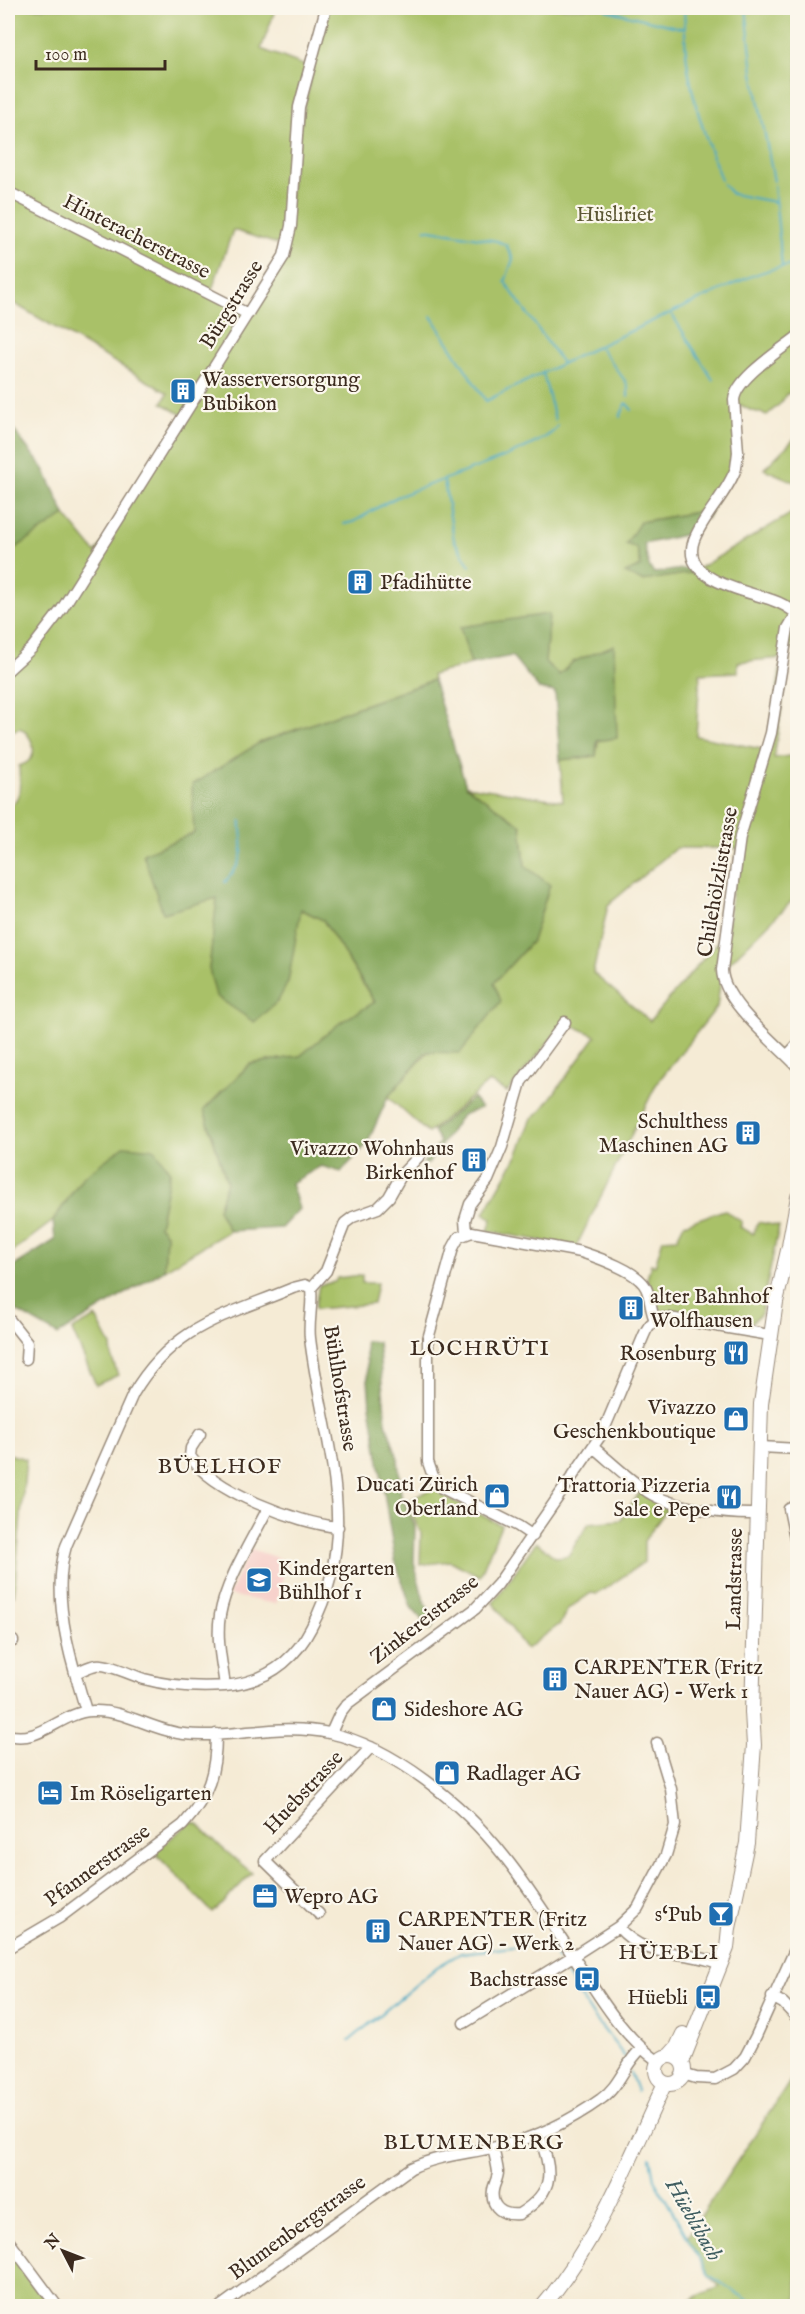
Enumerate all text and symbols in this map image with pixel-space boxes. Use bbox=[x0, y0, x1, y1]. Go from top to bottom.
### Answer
scale bar bbox=[36, 33, 165, 71]
text: 100 m bbox=[45, 44, 87, 67]
street label: Hinteracherstrasse bbox=[58, 189, 215, 286]
park label: Hüsliriet bbox=[576, 202, 654, 229]
street label: Bürgstrasse bbox=[194, 255, 270, 354]
place label: Wasserversorgung Bubikon bbox=[202, 367, 360, 418]
building icon: Wasserversorgung Bubikon bbox=[168, 376, 198, 406]
building icon: Pfadihütte bbox=[345, 567, 375, 597]
place label: Pfadihütte bbox=[380, 570, 472, 597]
street label: Chilehölzlistrasse bbox=[692, 805, 745, 959]
place label: Schulthess Maschinen AG bbox=[599, 1109, 728, 1160]
building icon: Schulthess Maschinen AG bbox=[733, 1118, 763, 1148]
place label: Vivazzo Wohnhaus Birkenhof bbox=[289, 1136, 457, 1187]
building icon: Vivazzo Wohnhaus Birkenhof bbox=[459, 1145, 489, 1175]
place label: alter Bahnhof Wolfhausen bbox=[650, 1284, 773, 1335]
building icon: alter Bahnhof Wolfhausen bbox=[616, 1293, 646, 1323]
street label: Bühlhofstrasse bbox=[316, 1323, 363, 1454]
district label: LOCHRÜTI bbox=[410, 1335, 550, 1363]
restaurant icon: Rosenburg bbox=[721, 1338, 751, 1368]
place label: Rosenburg bbox=[620, 1341, 717, 1368]
place label: Vivazzo Geschenkboutique bbox=[553, 1395, 716, 1446]
shop icon: Vivazzo Geschenkboutique bbox=[721, 1404, 751, 1434]
district label: BÜELHOF bbox=[158, 1453, 282, 1481]
place label: Ducati Zürich Oberland bbox=[356, 1472, 479, 1523]
place label: Trattoria Pizzeria Sale e Pepe bbox=[558, 1473, 711, 1524]
shop icon: Ducati Zürich Oberland bbox=[482, 1481, 512, 1511]
restaurant icon: Trattoria Pizzeria Sale e Pepe bbox=[714, 1482, 744, 1512]
street label: Landstrasse bbox=[721, 1527, 750, 1630]
place label: Kindergarten Bühlhof 1 bbox=[278, 1556, 395, 1607]
school or university icon: Kindergarten Bühlhof 1 bbox=[244, 1565, 274, 1595]
street label: Zinkereistrasse bbox=[365, 1569, 485, 1671]
place label: CARPENTER (Fritz Nauer AG) - Werk 1 bbox=[574, 1655, 763, 1706]
building icon: CARPENTER (Fritz Nauer AG) - Werk 1 bbox=[540, 1664, 570, 1694]
shop icon: Sideshore AG bbox=[369, 1694, 399, 1724]
place label: Sideshore AG bbox=[404, 1697, 524, 1724]
street label: Huebstrasse bbox=[258, 1745, 350, 1841]
shop icon: Radlager AG bbox=[432, 1758, 462, 1788]
place label: Radlager AG bbox=[466, 1761, 581, 1788]
hotel icon: Im Röseligarten bbox=[35, 1778, 65, 1808]
place label: Im Röseligarten bbox=[70, 1781, 212, 1808]
street label: Pfannerstrasse bbox=[40, 1819, 156, 1914]
office icon: Wepro AG bbox=[250, 1881, 280, 1911]
place label: Wepro AG bbox=[284, 1884, 378, 1911]
bar icon: s‘Pub bbox=[706, 1899, 736, 1929]
place label: s‘Pub bbox=[655, 1902, 702, 1929]
place label: CARPENTER (Fritz Nauer AG) - Werk 2 bbox=[398, 1907, 587, 1958]
building icon: CARPENTER (Fritz Nauer AG) - Werk 2 bbox=[363, 1916, 393, 1946]
district label: HÜEBLI bbox=[618, 1939, 720, 1967]
bus stop icon: Bachstrasse bbox=[572, 1964, 602, 1994]
place label: Bachstrasse bbox=[469, 1967, 568, 1994]
bus stop icon: Hüebli bbox=[693, 1982, 723, 2012]
place label: Hüebli bbox=[627, 1985, 688, 2012]
district label: BLUMENBERG bbox=[383, 2129, 565, 2157]
street label: Blumenbergstrasse bbox=[224, 2169, 372, 2287]
water label: Hüeblibach bbox=[658, 2173, 728, 2266]
north arrow bbox=[33, 2221, 93, 2281]
text: N bbox=[41, 2230, 66, 2255]

